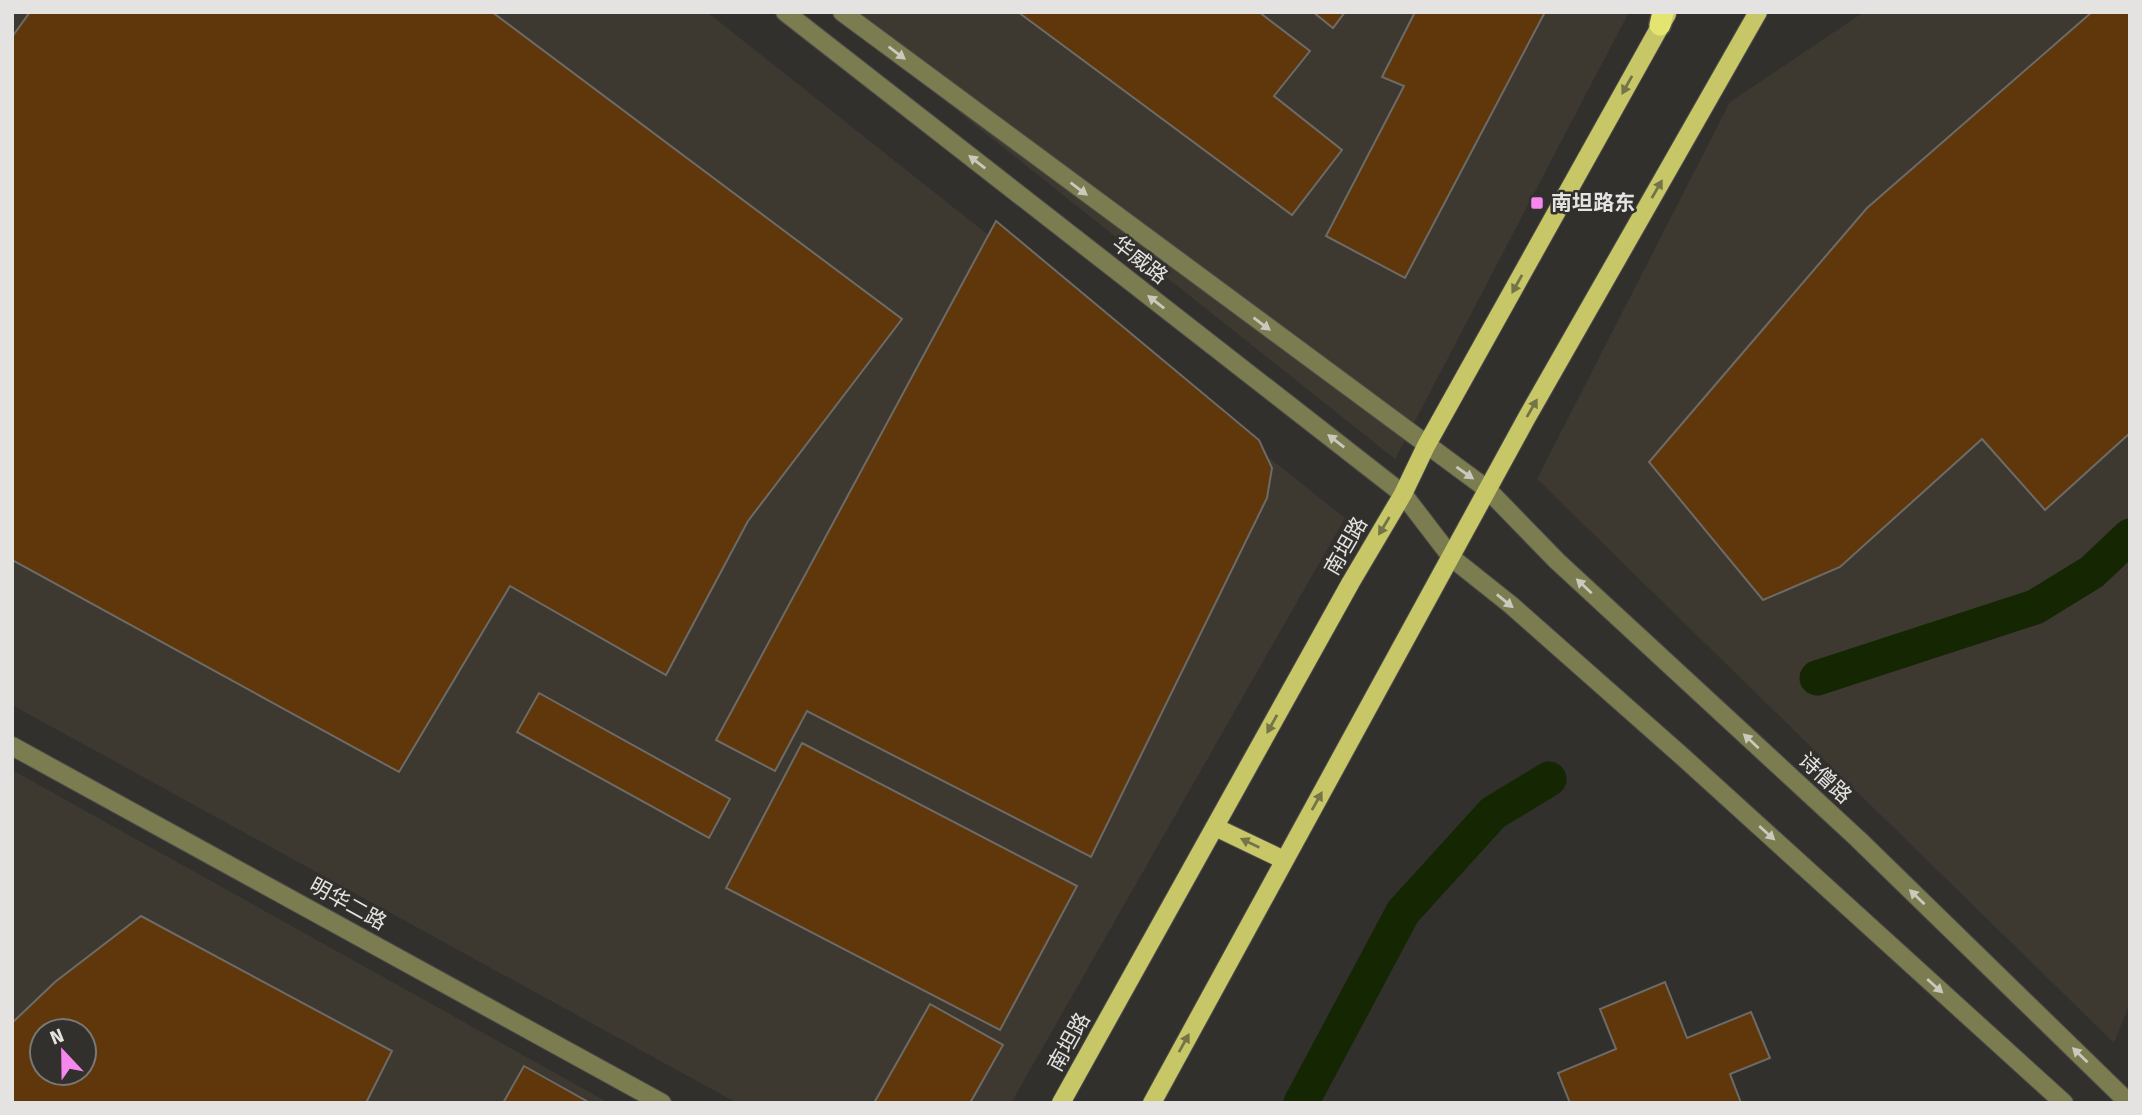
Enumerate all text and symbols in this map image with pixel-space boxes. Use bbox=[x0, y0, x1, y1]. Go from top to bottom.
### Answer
one-way arrow bbox=[887, 46, 906, 60]
one-way arrow bbox=[1621, 75, 1633, 94]
one-way arrow bbox=[968, 154, 986, 169]
one-way arrow bbox=[1651, 179, 1663, 198]
one-way arrow bbox=[1070, 181, 1088, 195]
place label: 南坦路东 bbox=[1551, 190, 1635, 216]
marker: 南坦路东 bbox=[1529, 195, 1545, 211]
street label: 华威路 bbox=[1107, 230, 1173, 290]
one-way arrow bbox=[1511, 274, 1523, 293]
one-way arrow bbox=[1148, 294, 1166, 309]
one-way arrow bbox=[1253, 317, 1271, 331]
one-way arrow bbox=[1526, 398, 1538, 417]
one-way arrow bbox=[1327, 434, 1345, 449]
one-way arrow bbox=[1456, 466, 1474, 480]
street label: 南坦路 bbox=[1319, 512, 1373, 580]
one-way arrow bbox=[1378, 517, 1390, 536]
one-way arrow bbox=[1575, 578, 1593, 594]
one-way arrow bbox=[1497, 593, 1514, 608]
one-way arrow bbox=[1266, 714, 1278, 734]
one-way arrow bbox=[1743, 733, 1760, 749]
street label: 诗僧路 bbox=[1793, 747, 1857, 809]
one-way arrow bbox=[1311, 791, 1323, 810]
one-way arrow bbox=[1758, 825, 1775, 841]
one-way arrow bbox=[1240, 838, 1260, 849]
street label: 明华二路 bbox=[305, 872, 391, 936]
one-way arrow bbox=[1908, 888, 1925, 905]
one-way arrow bbox=[1926, 978, 1944, 994]
street label: 南坦路 bbox=[1042, 1008, 1096, 1076]
north arrow bbox=[28, 1017, 98, 1087]
text: N bbox=[47, 1024, 67, 1050]
one-way arrow bbox=[1178, 1033, 1190, 1053]
one-way arrow bbox=[2071, 1047, 2088, 1064]

